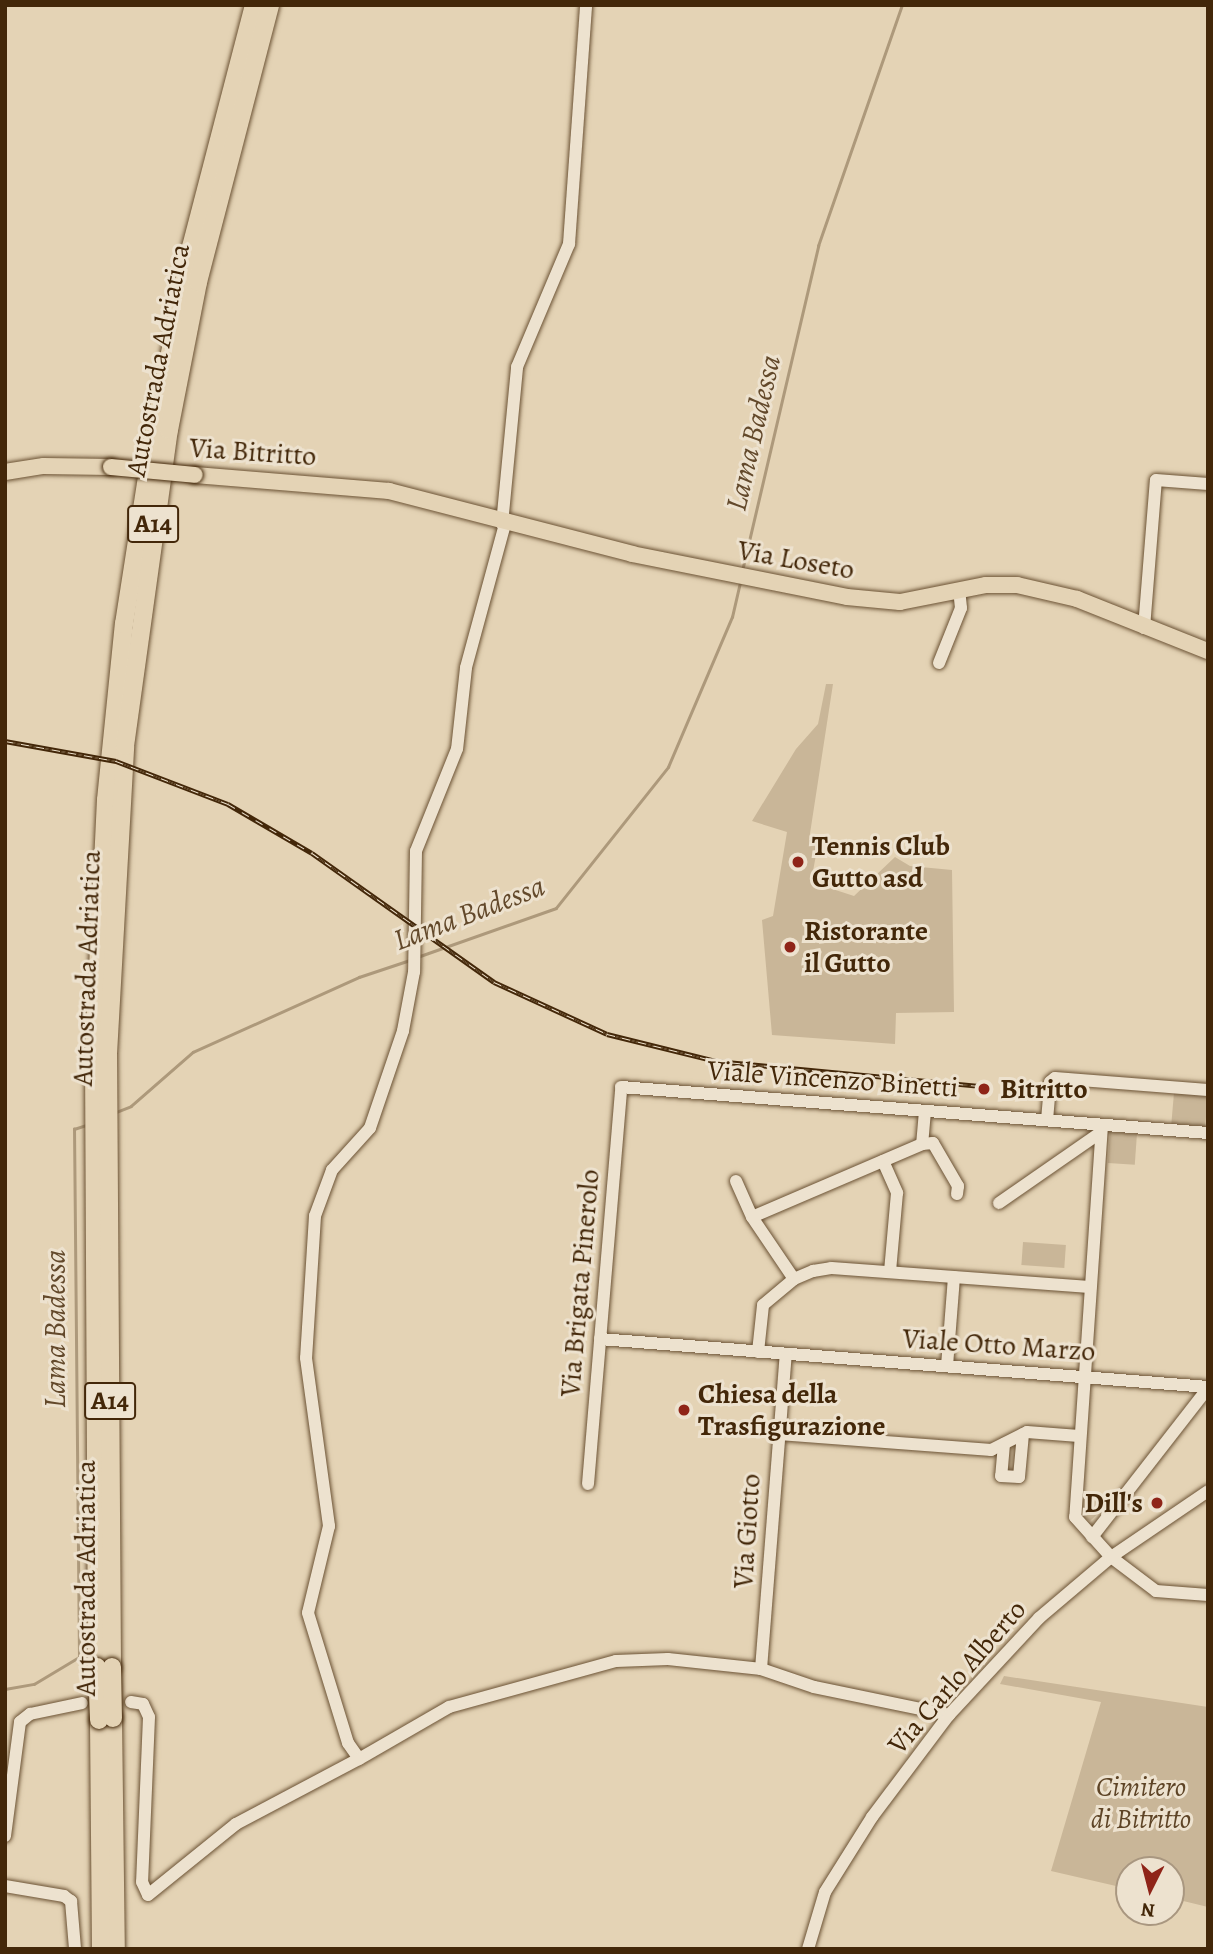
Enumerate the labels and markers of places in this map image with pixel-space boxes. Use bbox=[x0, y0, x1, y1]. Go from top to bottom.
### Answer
place label: Tennis Club Gutto asd bbox=[812, 829, 950, 895]
marker: Tennis Club Gutto asd bbox=[790, 854, 806, 870]
place label: Ristorante il Gutto bbox=[804, 914, 928, 980]
marker: Ristorante il Gutto bbox=[782, 939, 798, 955]
place label: Bitritto bbox=[1000, 1072, 1088, 1106]
marker: Bitritto bbox=[974, 1079, 994, 1099]
place label: Chiesa della Trasfigurazione bbox=[698, 1377, 886, 1443]
marker: Chiesa della Trasfigurazione bbox=[676, 1402, 692, 1418]
place label: Dill's bbox=[1084, 1486, 1143, 1520]
marker: Dill's bbox=[1149, 1495, 1165, 1511]

